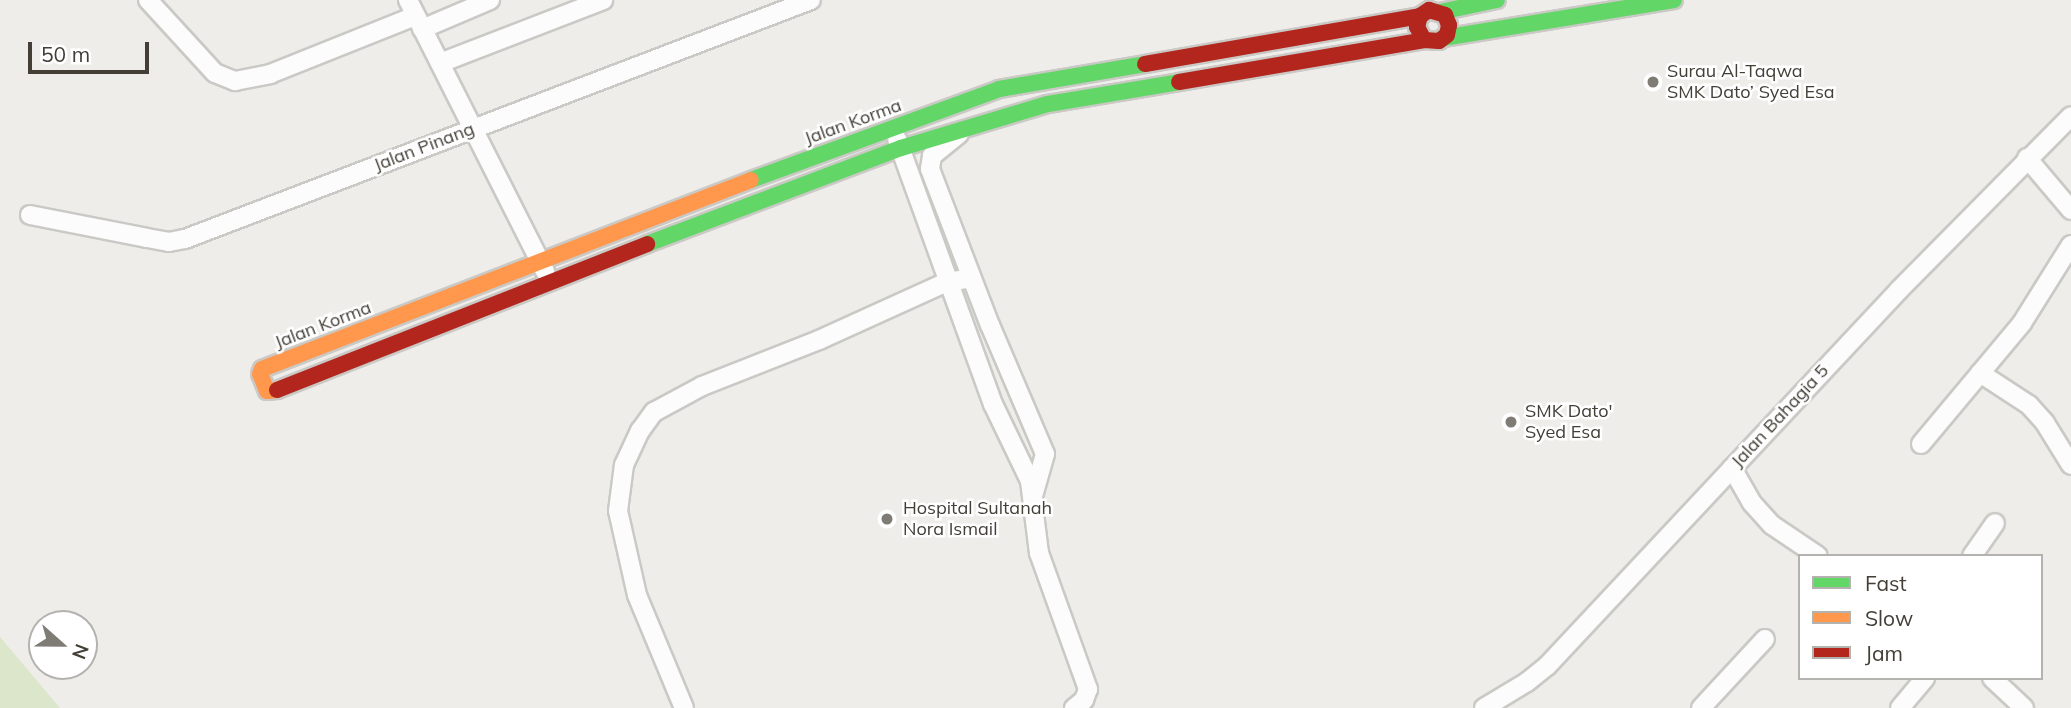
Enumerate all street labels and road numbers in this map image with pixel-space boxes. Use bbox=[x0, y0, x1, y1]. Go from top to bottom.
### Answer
street label: Jalan Korma bbox=[802, 94, 904, 150]
street label: Jalan Pinang bbox=[371, 118, 477, 176]
street label: Jalan Korma bbox=[272, 297, 374, 353]
street label: Jalan Bahagia 5 bbox=[1727, 360, 1833, 472]

